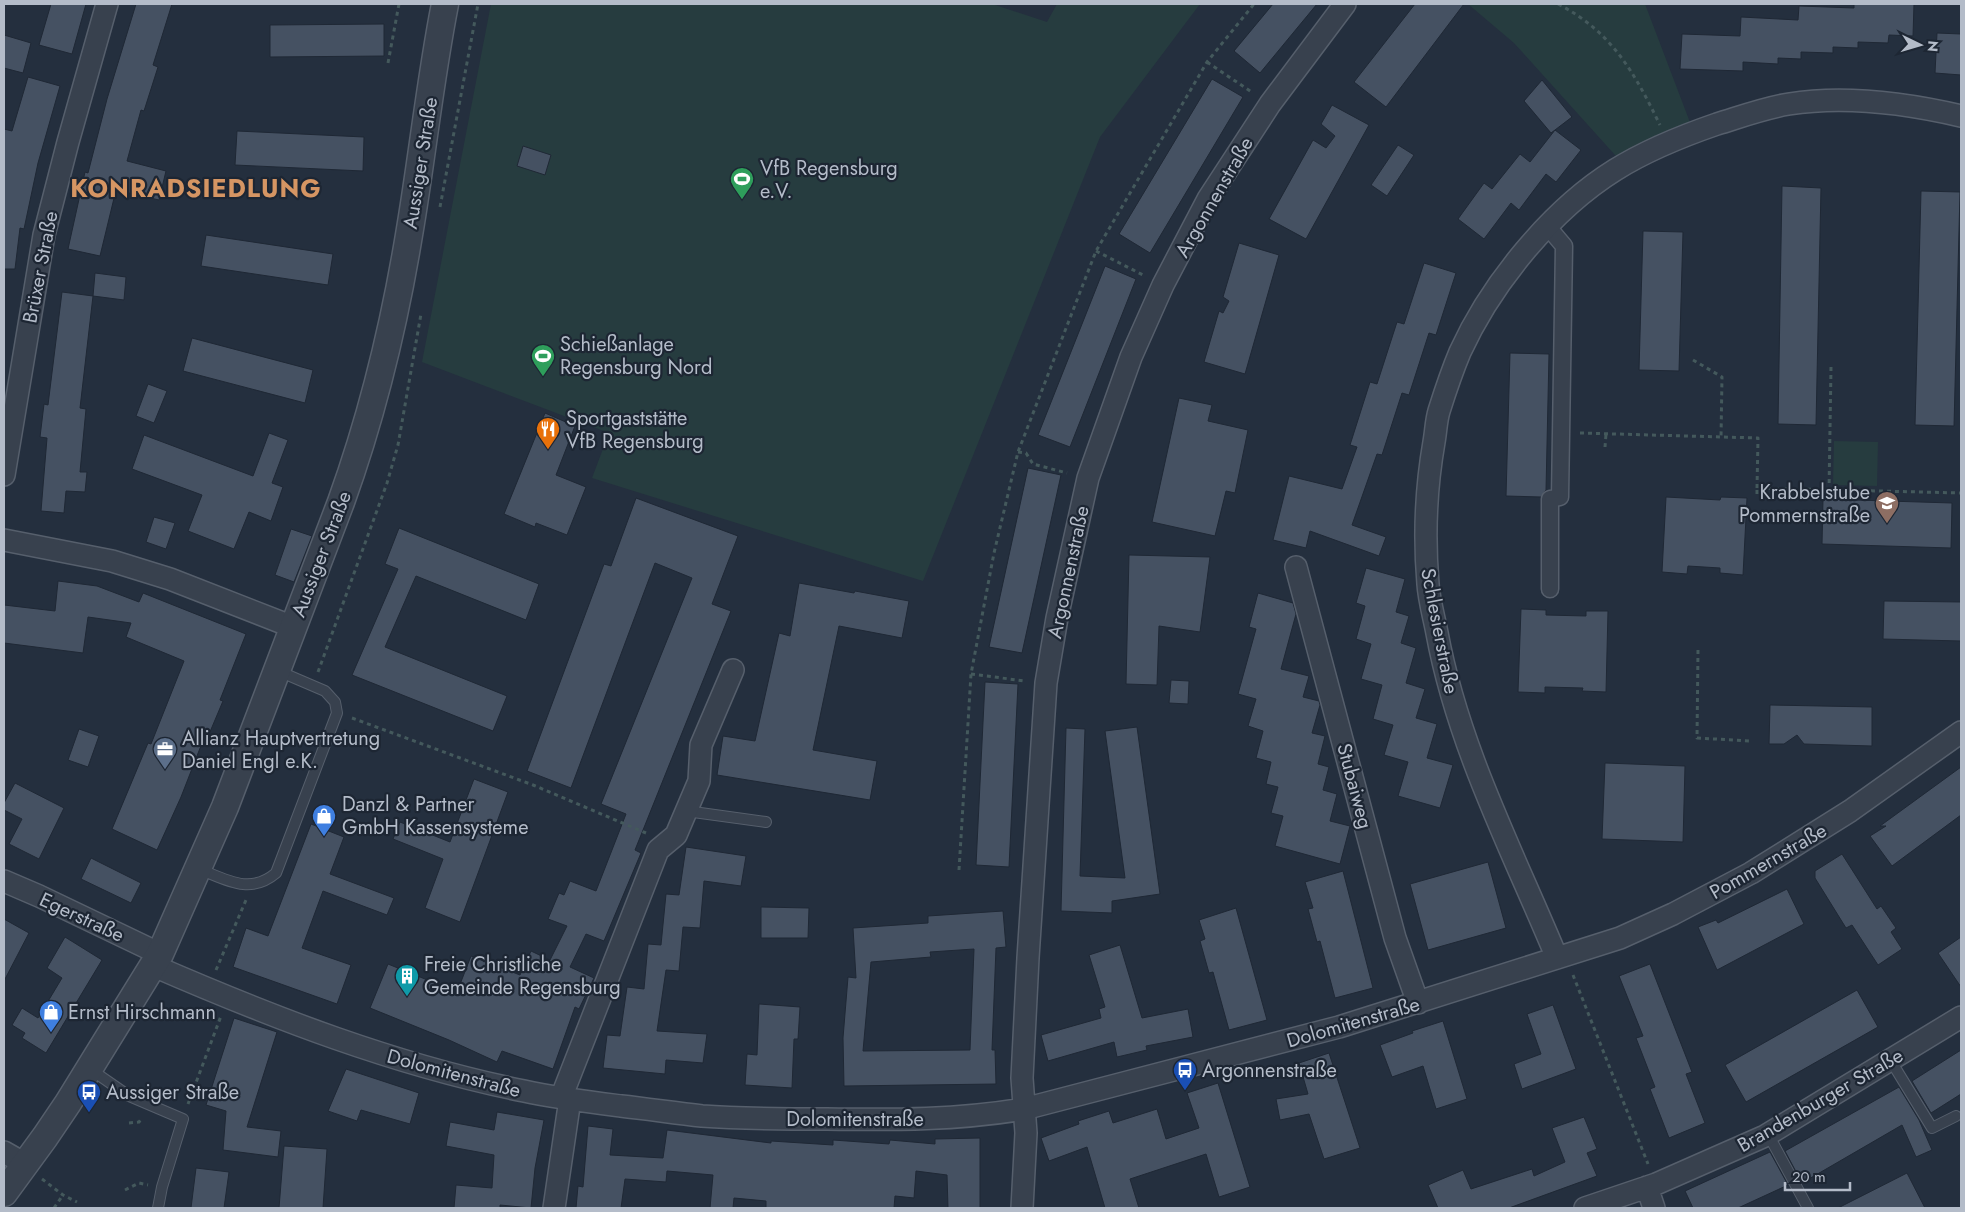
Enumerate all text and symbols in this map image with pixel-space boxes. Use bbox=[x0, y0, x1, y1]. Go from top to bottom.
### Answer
north arrow bbox=[1895, 20, 1945, 70]
text: N bbox=[1923, 40, 1943, 53]
street label: Aussiger Straße bbox=[396, 95, 445, 231]
street label: Argonnenstraße bbox=[1168, 132, 1261, 263]
place label: VfB Regensburg e.V. bbox=[760, 154, 898, 206]
sports icon: VfB Regensburg e.V. bbox=[729, 166, 755, 200]
district label: KONRADSIEDLUNG bbox=[70, 170, 322, 206]
street label: Brüxer Straße bbox=[15, 209, 66, 326]
place label: Schießanlage Regensburg Nord bbox=[560, 330, 712, 382]
sports icon: Schießanlage Regensburg Nord bbox=[530, 343, 556, 377]
place label: Sportgaststätte VfB Regensburg bbox=[566, 404, 704, 456]
restaurant icon: Sportgaststätte VfB Regensburg bbox=[535, 416, 561, 450]
place label: Krabbelstube Pommernstraße bbox=[1739, 478, 1870, 530]
street label: Aussiger Straße bbox=[284, 487, 359, 621]
school or university icon: Krabbelstube Pommernstraße bbox=[1874, 490, 1900, 524]
street label: Argonnenstraße bbox=[1040, 503, 1097, 641]
street label: Schlesierstraße bbox=[1413, 566, 1466, 696]
place label: Allianz Hauptvertretung Daniel Engl e.K. bbox=[182, 724, 380, 776]
office icon: Allianz Hauptvertretung Daniel Engl e.K. bbox=[152, 736, 178, 770]
street label: Stubaiweg bbox=[1329, 740, 1380, 832]
place label: Danzl & Partner GmbH Kassensysteme bbox=[342, 790, 528, 842]
shop icon: Danzl & Partner GmbH Kassensysteme bbox=[311, 803, 337, 837]
street label: Pommernstraße bbox=[1704, 816, 1832, 907]
street label: Egerstraße bbox=[35, 885, 129, 950]
place label: Freie Christliche Gemeinde Regensburg bbox=[424, 950, 621, 1002]
building icon: Freie Christliche Gemeinde Regensburg bbox=[394, 963, 420, 997]
street label: Dolomitenstraße bbox=[1283, 990, 1423, 1055]
place label: Ernst Hirschmann bbox=[68, 998, 216, 1027]
shop icon: Ernst Hirschmann bbox=[38, 999, 64, 1033]
street label: Brandenburger Straße bbox=[1732, 1041, 1909, 1160]
street label: Dolomitenstraße bbox=[384, 1042, 524, 1105]
place label: Argonnenstraße bbox=[1202, 1056, 1337, 1085]
bus stop icon: Argonnenstraße bbox=[1172, 1057, 1198, 1091]
place label: Aussiger Straße bbox=[106, 1078, 239, 1107]
bus stop icon: Aussiger Straße bbox=[76, 1079, 102, 1113]
street label: Dolomitenstraße bbox=[786, 1105, 924, 1134]
scale bar bbox=[1785, 1160, 1850, 1192]
text: 20 m bbox=[1792, 1166, 1826, 1188]

